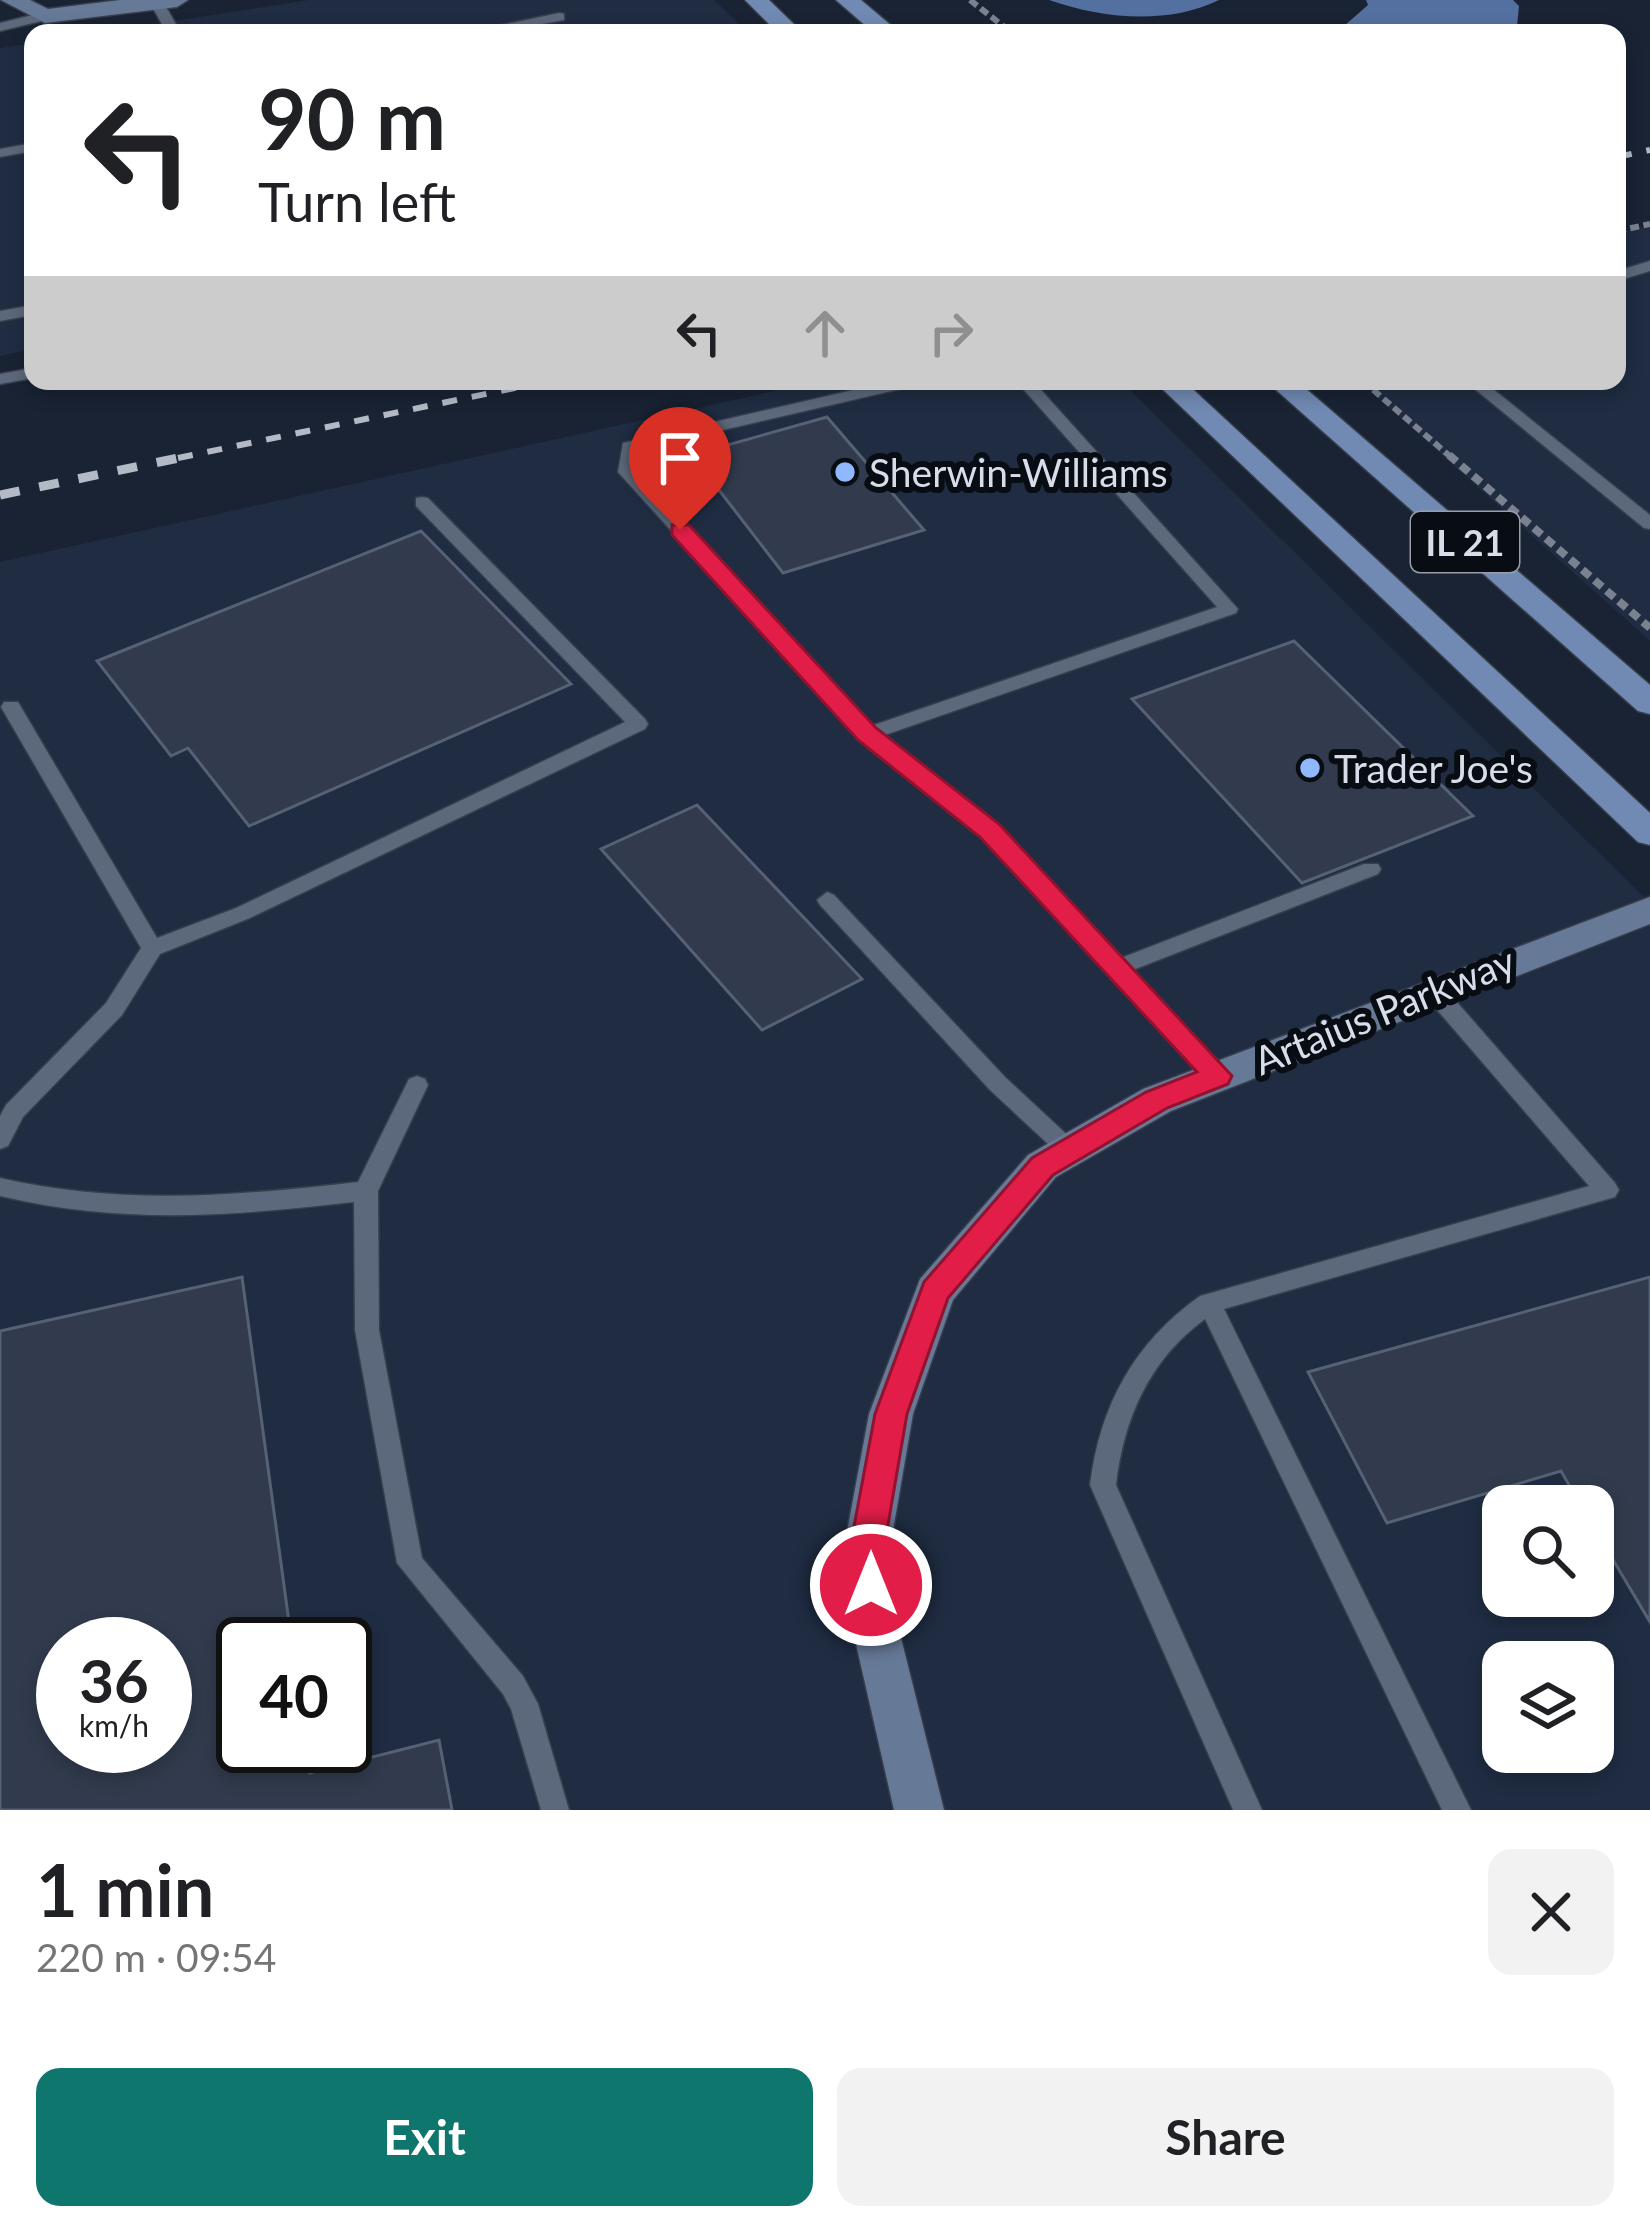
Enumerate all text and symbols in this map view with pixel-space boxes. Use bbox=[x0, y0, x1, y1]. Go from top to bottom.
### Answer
text: 90 m bbox=[258, 67, 446, 168]
icon: left bbox=[60, 72, 216, 228]
text: Turn left bbox=[258, 169, 456, 234]
icon: left bbox=[666, 300, 732, 366]
icon: ahead bbox=[792, 300, 858, 366]
icon: right bbox=[918, 300, 984, 366]
pin bbox=[629, 407, 731, 530]
icon: arrive bbox=[647, 425, 713, 491]
place label: Sherwin-Williams bbox=[869, 449, 1168, 495]
marker: Sherwin-Williams bbox=[832, 459, 858, 485]
road number: IL 21 bbox=[1411, 512, 1519, 572]
place label: Trader Joe's bbox=[1334, 745, 1533, 791]
marker: Trader Joe's bbox=[1297, 755, 1323, 781]
street label: Artaius Parkway bbox=[1247, 937, 1521, 1083]
map controls bbox=[1482, 1485, 1614, 1773]
button: search bbox=[1482, 1485, 1614, 1617]
position arrow bbox=[808, 1522, 934, 1648]
speed limit sign: 40 bbox=[216, 1617, 372, 1773]
button: layers bbox=[1482, 1641, 1614, 1773]
text: 36 bbox=[79, 1644, 149, 1716]
text: km/h bbox=[79, 1707, 149, 1743]
text: 1 min bbox=[36, 1846, 214, 1932]
button: close bbox=[1488, 1849, 1614, 1975]
text: 220 m · 09:54 bbox=[36, 1934, 276, 1980]
button: Exit bbox=[36, 2068, 813, 2206]
button: Share bbox=[837, 2068, 1614, 2206]

